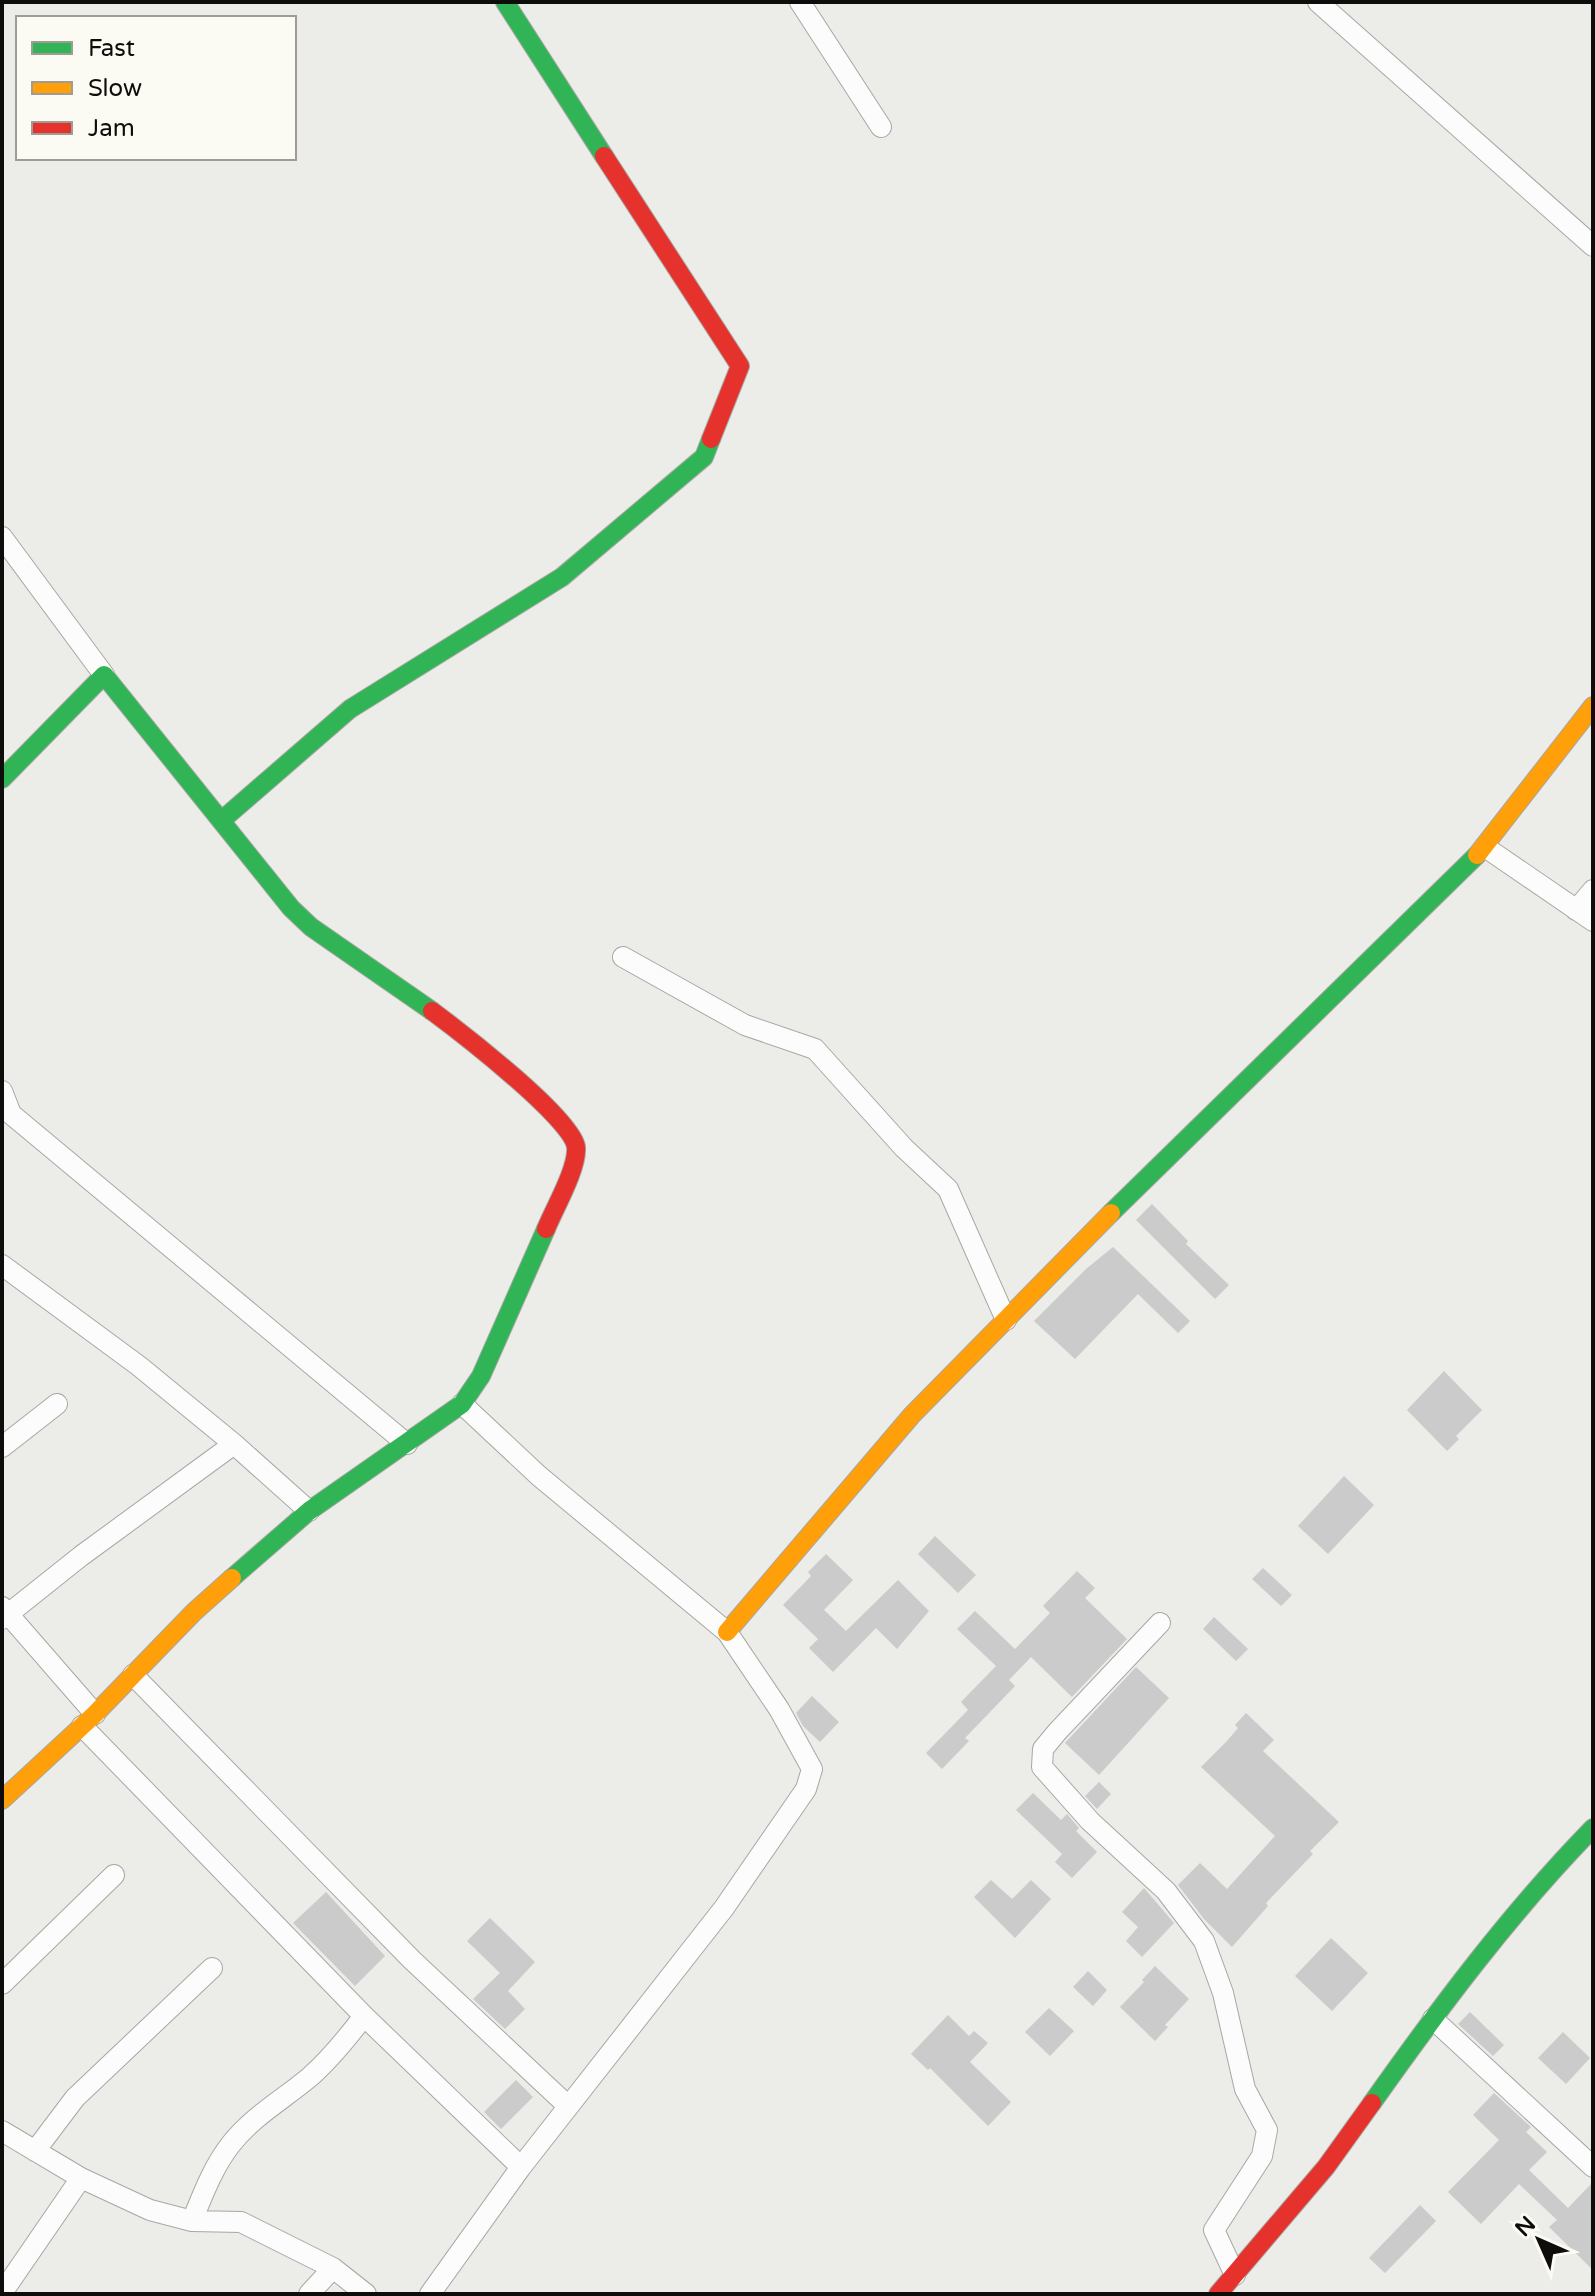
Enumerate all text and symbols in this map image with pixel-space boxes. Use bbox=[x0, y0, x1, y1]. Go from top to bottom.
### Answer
legend bbox=[16, 16, 296, 160]
text: Fast bbox=[88, 34, 135, 63]
text: Slow bbox=[88, 74, 142, 103]
text: Jam bbox=[88, 114, 135, 143]
north arrow bbox=[1499, 2200, 1579, 2280]
text: N bbox=[1510, 2211, 1541, 2242]

